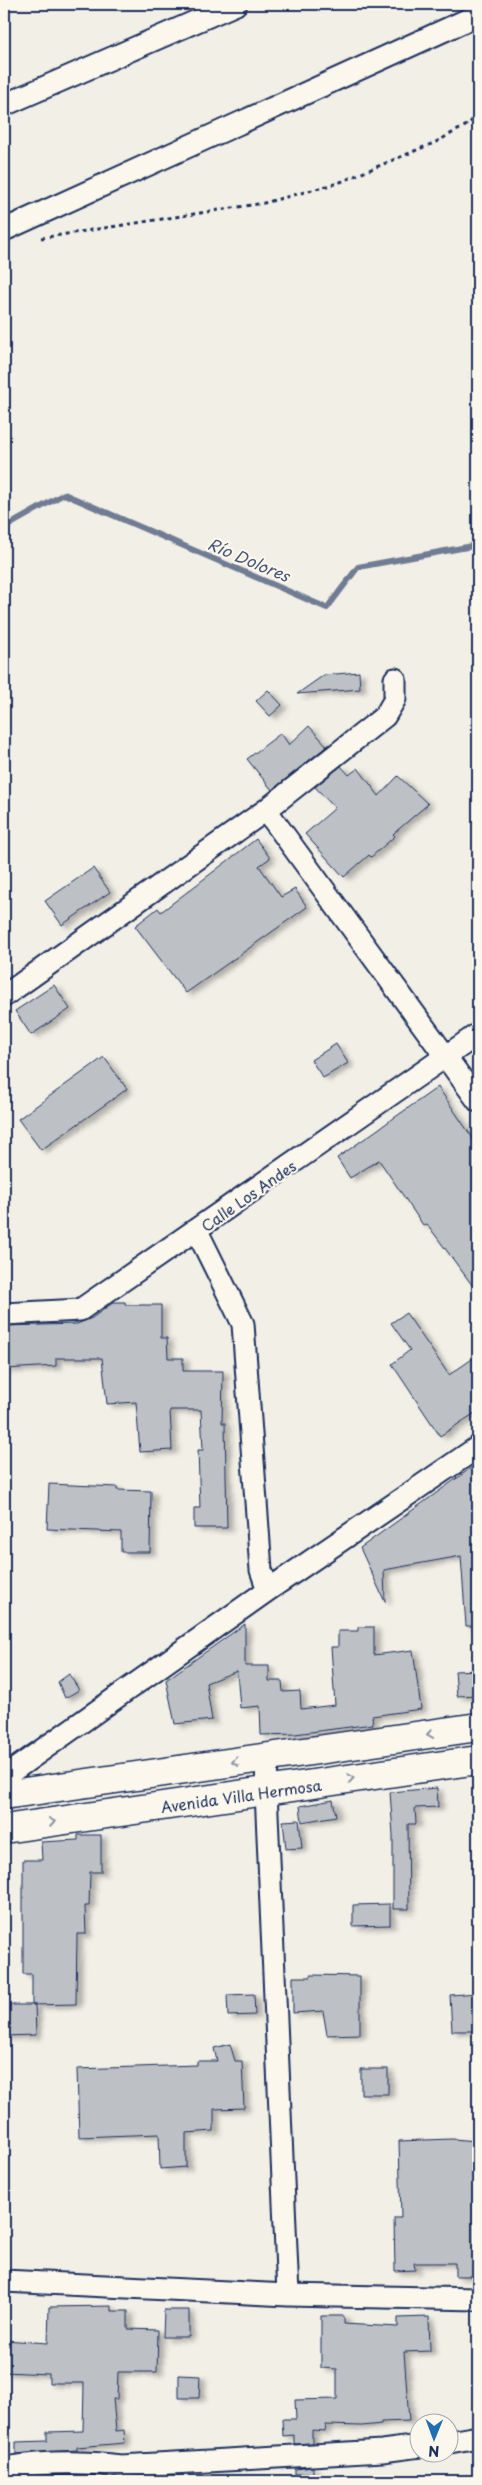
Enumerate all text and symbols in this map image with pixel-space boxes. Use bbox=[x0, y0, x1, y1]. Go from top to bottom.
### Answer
water label: Río Dolores bbox=[204, 531, 295, 588]
street label: Calle Los Andes bbox=[196, 1154, 300, 1236]
one-way arrow bbox=[426, 1728, 434, 1739]
one-way arrow bbox=[230, 1757, 239, 1767]
street label: Avenida Villa Hermosa bbox=[159, 1772, 324, 1818]
one-way arrow bbox=[347, 1774, 356, 1784]
one-way arrow bbox=[48, 1817, 56, 1828]
north arrow bbox=[410, 2412, 460, 2462]
text: N bbox=[428, 2441, 439, 2462]

